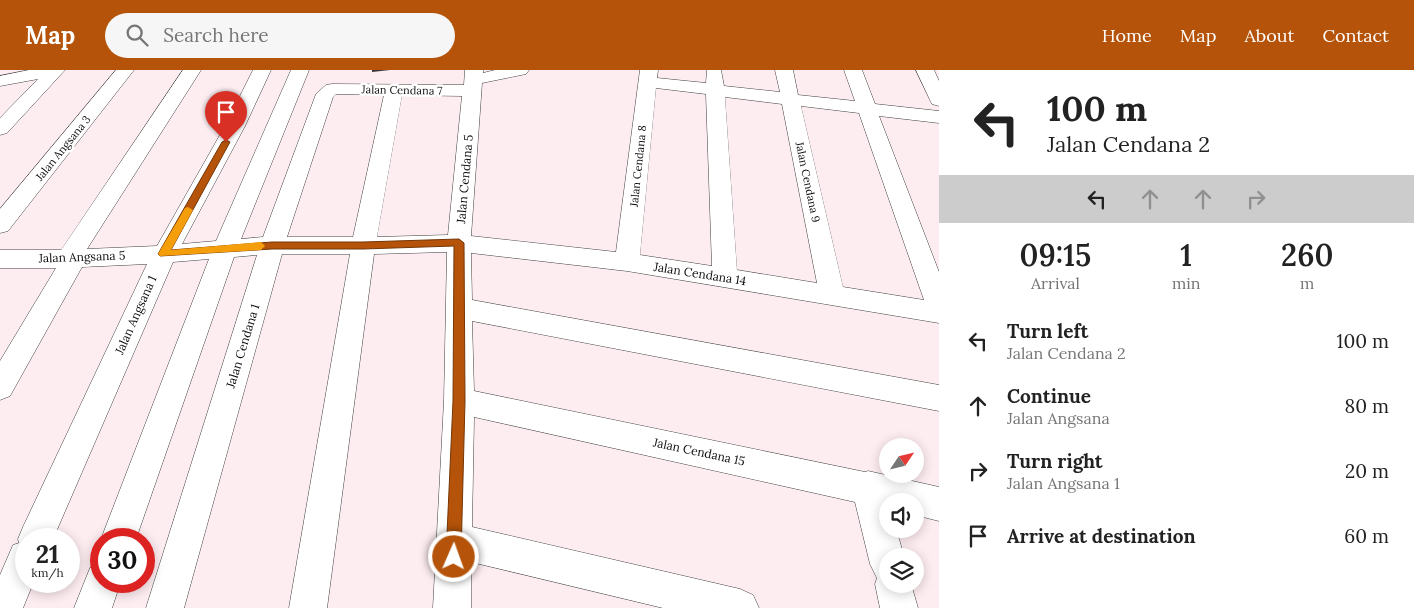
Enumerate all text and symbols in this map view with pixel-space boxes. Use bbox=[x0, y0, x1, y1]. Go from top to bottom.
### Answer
search box bbox=[105, 13, 455, 58]
text: Map bbox=[25, 20, 75, 51]
icon: search bbox=[123, 21, 151, 49]
text: Search here bbox=[163, 23, 269, 47]
text: Home bbox=[1102, 24, 1152, 47]
text: Map bbox=[1180, 24, 1216, 47]
text: About bbox=[1244, 24, 1294, 47]
text: Contact bbox=[1322, 24, 1389, 47]
street label: Jalan Cendana 7 bbox=[361, 82, 442, 98]
text: 100 m bbox=[1047, 86, 1147, 131]
icon: left bbox=[964, 90, 1029, 155]
pin bbox=[205, 91, 247, 142]
icon: arrive bbox=[212, 98, 240, 126]
street label: Jalan Angsana 3 bbox=[32, 113, 93, 184]
street label: Jalan Cendana 8 bbox=[627, 125, 649, 208]
text: Jalan Cendana 2 bbox=[1047, 130, 1210, 158]
street label: Jalan Cendana 5 bbox=[453, 134, 476, 225]
street label: Jalan Cendana 9 bbox=[792, 139, 823, 224]
icon: left bbox=[1083, 185, 1111, 213]
icon: ahead bbox=[1136, 185, 1164, 213]
icon: ahead bbox=[1189, 185, 1217, 213]
icon: right bbox=[1242, 185, 1270, 213]
text: 09:15 bbox=[1020, 236, 1091, 274]
text: 1 bbox=[1180, 236, 1192, 274]
text: 260 bbox=[1281, 236, 1333, 274]
street label: Jalan Angsana 5 bbox=[37, 247, 126, 266]
street label: Jalan Cendana 14 bbox=[652, 259, 748, 288]
street label: Jalan Angsana 1 bbox=[111, 273, 160, 357]
text: Arrival bbox=[1031, 273, 1080, 293]
text: min bbox=[1172, 273, 1201, 293]
text: m bbox=[1300, 273, 1314, 293]
street label: Jalan Cendana 1 bbox=[222, 302, 262, 391]
text: Turn left bbox=[1007, 319, 1088, 343]
icon: left bbox=[964, 327, 992, 355]
text: 100 m bbox=[1337, 329, 1389, 353]
text: Jalan Cendana 2 bbox=[1007, 343, 1126, 363]
text: Continue bbox=[1007, 384, 1091, 408]
icon: ahead bbox=[964, 392, 992, 420]
text: 80 m bbox=[1345, 394, 1389, 418]
text: Jalan Angsana bbox=[1007, 408, 1110, 428]
street label: Jalan Cendana 15 bbox=[651, 434, 746, 469]
north arrow bbox=[879, 438, 924, 482]
map controls bbox=[879, 438, 924, 593]
text: Turn right bbox=[1007, 449, 1103, 473]
icon: right bbox=[964, 457, 992, 485]
text: 20 m bbox=[1345, 459, 1389, 483]
text: Jalan Angsana 1 bbox=[1007, 473, 1120, 493]
button: sound bbox=[879, 493, 924, 538]
icon: arrive bbox=[964, 522, 992, 550]
text: Arrive at destination bbox=[1007, 524, 1196, 548]
text: 60 m bbox=[1344, 524, 1389, 548]
speed limit sign: 30 bbox=[90, 528, 155, 593]
position arrow bbox=[427, 530, 479, 582]
text: 21 bbox=[36, 538, 59, 570]
button: layers bbox=[879, 548, 924, 593]
text: km/h bbox=[31, 565, 64, 580]

